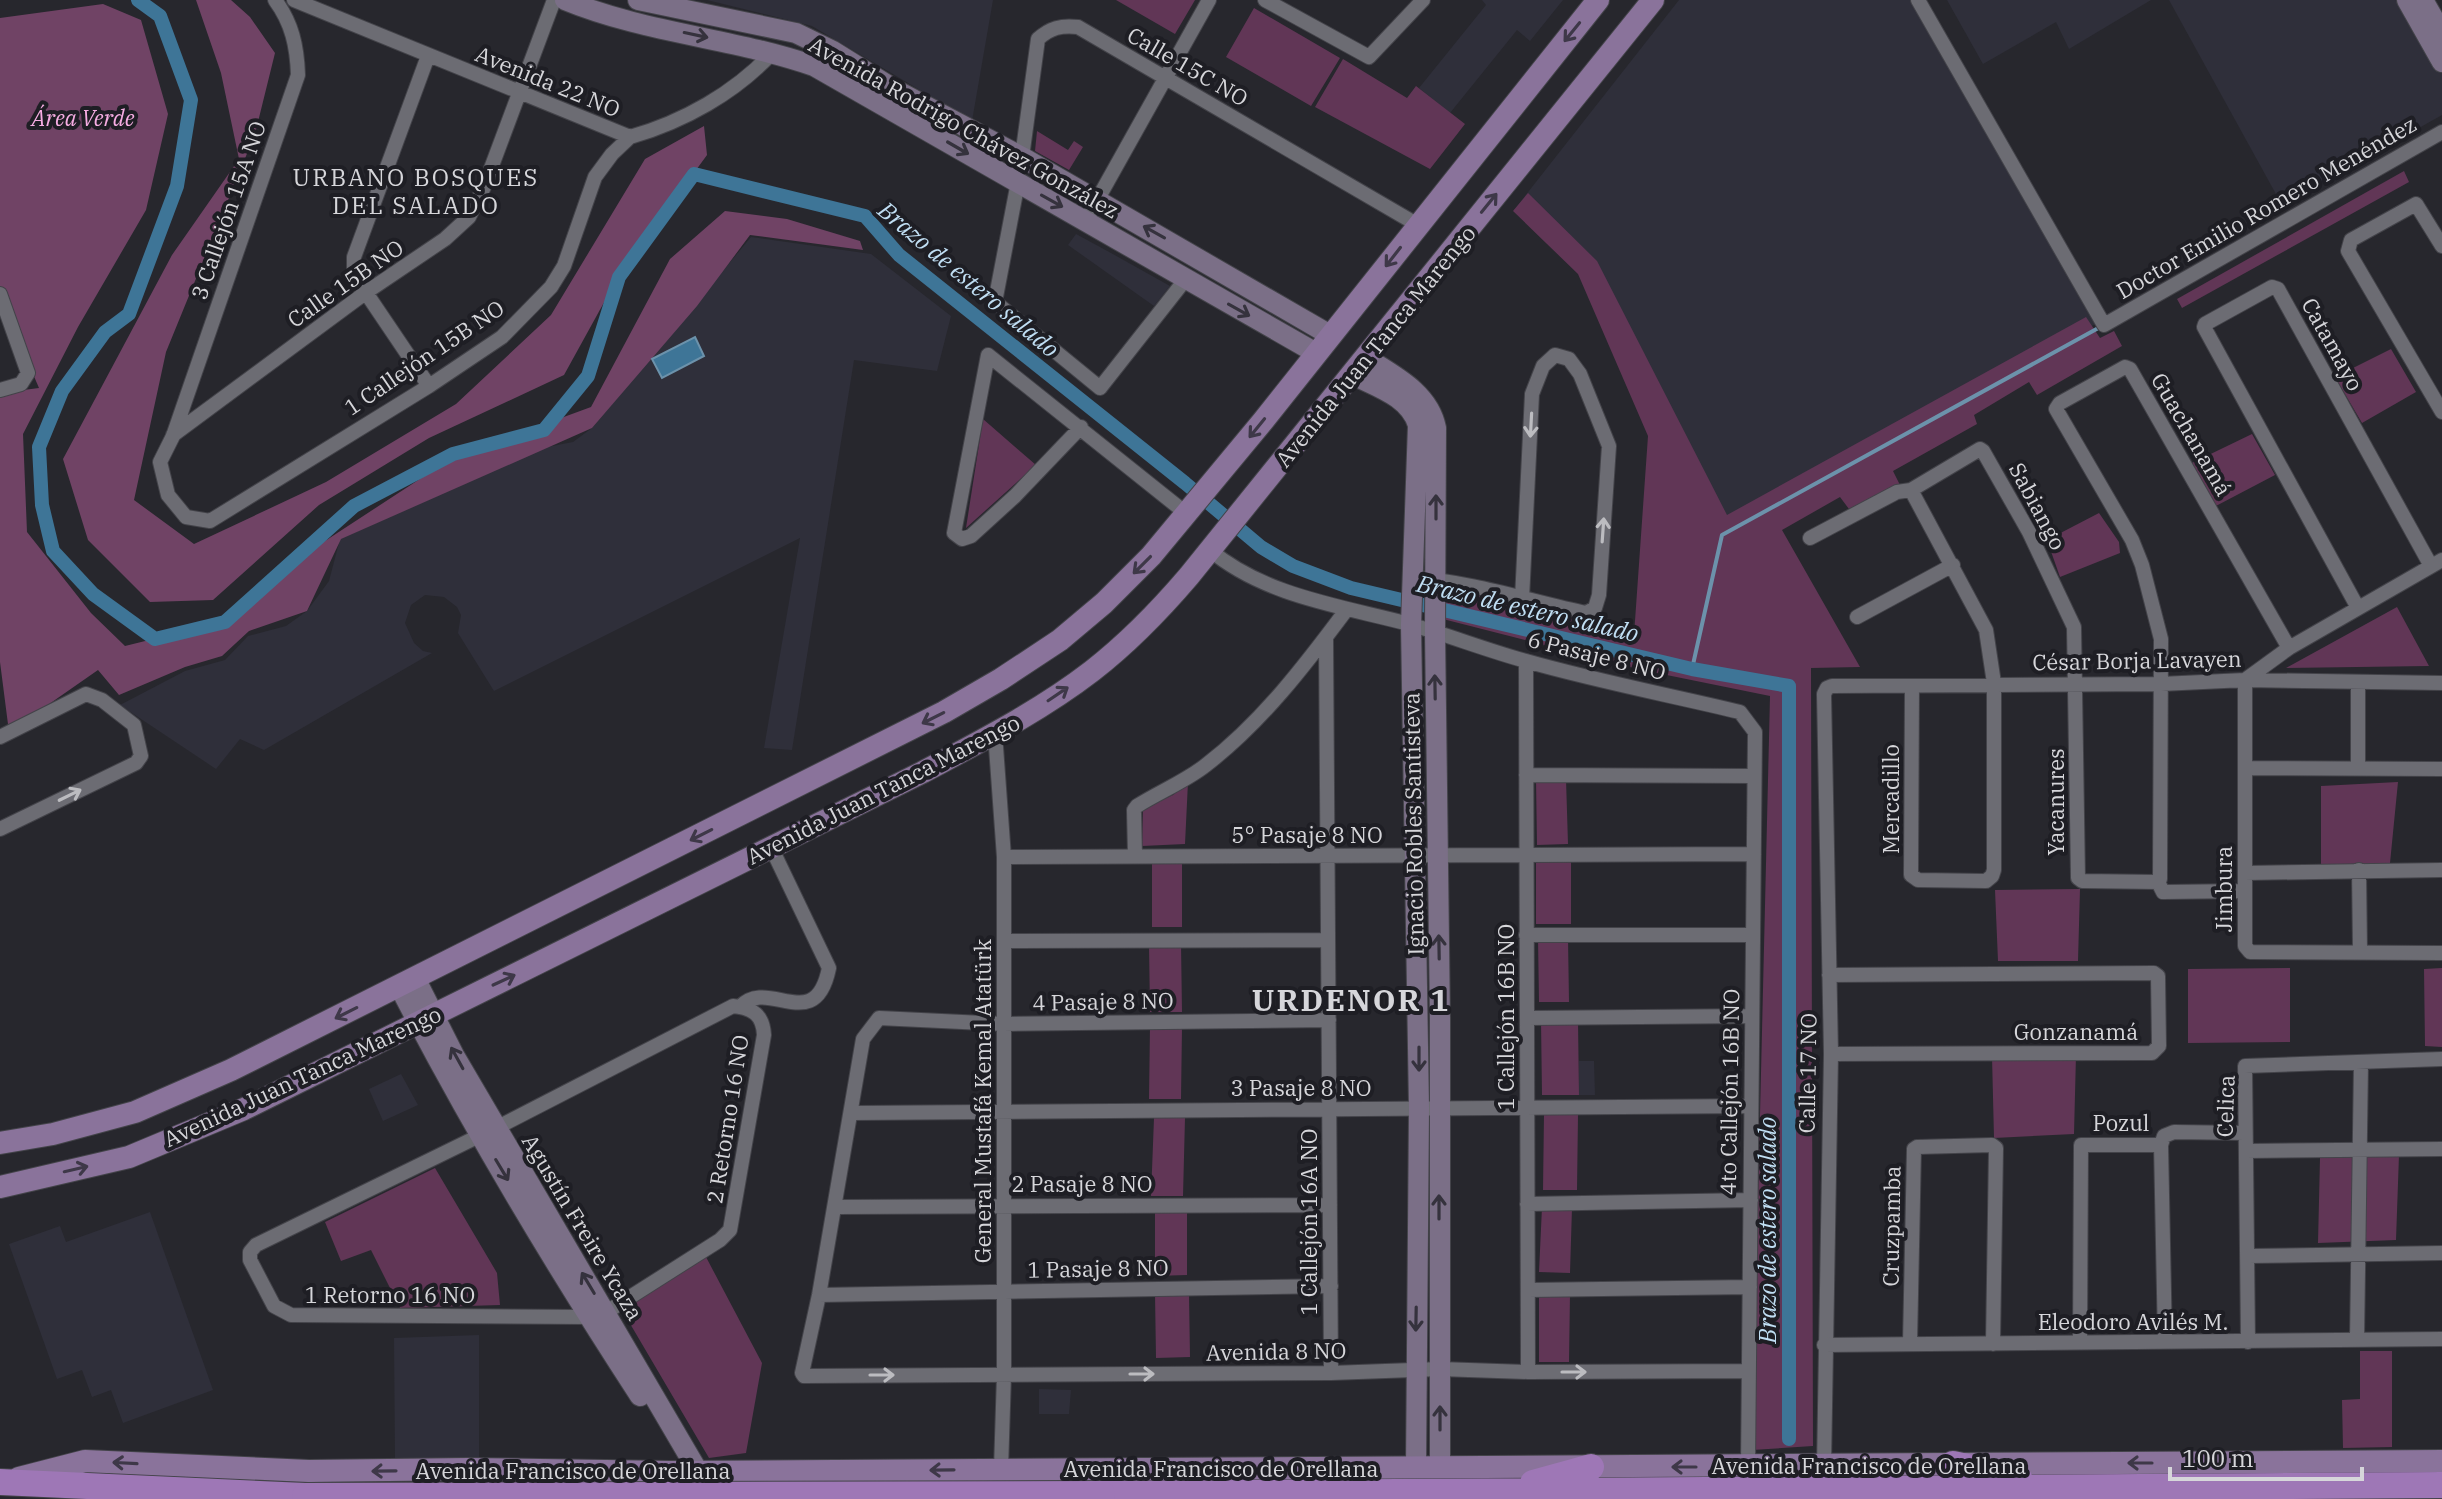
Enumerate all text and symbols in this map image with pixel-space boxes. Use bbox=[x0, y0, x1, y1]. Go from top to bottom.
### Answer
street label: Calle 15C NO bbox=[1122, 20, 1254, 112]
one-way arrow bbox=[1563, 21, 1581, 42]
one-way arrow bbox=[683, 28, 708, 43]
street label: Avenida Rodrigo Chávez González bbox=[804, 29, 1124, 225]
street label: Avenida 22 NO bbox=[471, 39, 625, 123]
park label: Área Verde bbox=[30, 103, 135, 132]
street label: Doctor Emilio Romero Menéndez bbox=[2111, 109, 2421, 305]
street label: 3 Callejón 15A NO bbox=[184, 117, 272, 303]
one-way arrow bbox=[946, 140, 969, 156]
district label: URBANO BOSQUES DEL SALADO bbox=[293, 161, 539, 221]
water label: Brazo de estero salado bbox=[871, 193, 1066, 364]
one-way arrow bbox=[1481, 193, 1498, 214]
one-way arrow bbox=[1039, 194, 1063, 209]
street label: Avenida Juan Tanca Marengo bbox=[1268, 219, 1482, 473]
one-way arrow bbox=[1142, 224, 1166, 239]
street label: Calle 15B NO bbox=[281, 232, 409, 334]
one-way arrow bbox=[1384, 246, 1401, 267]
street label: Catamayo bbox=[2296, 292, 2370, 396]
street label: 1 Callejón 15B NO bbox=[338, 293, 510, 421]
one-way arrow bbox=[1226, 303, 1250, 318]
street label: Guachanamá bbox=[2145, 367, 2239, 501]
one-way arrow bbox=[1523, 411, 1538, 438]
one-way arrow bbox=[1249, 417, 1267, 438]
street label: Sabiango bbox=[2003, 457, 2073, 555]
one-way arrow bbox=[1428, 494, 1444, 521]
one-way arrow bbox=[1596, 517, 1611, 544]
one-way arrow bbox=[1133, 555, 1152, 574]
water label: Brazo de estero salado bbox=[1413, 567, 1642, 649]
street label: 6 Pasaje 8 NO bbox=[1525, 624, 1669, 686]
street label: César Borja Lavayen bbox=[2032, 644, 2242, 676]
one-way arrow bbox=[1428, 674, 1443, 701]
one-way arrow bbox=[1047, 686, 1069, 702]
street label: Ignacio Robles Santisteva bbox=[1396, 692, 1430, 956]
street label: Avenida Juan Tanca Marengo bbox=[741, 707, 1025, 871]
one-way arrow bbox=[922, 710, 945, 726]
street label: Mercadillo bbox=[1876, 744, 1905, 854]
street label: Yacanures bbox=[2041, 748, 2070, 856]
one-way arrow bbox=[58, 787, 82, 802]
street label: 5° Pasaje 8 NO bbox=[1231, 820, 1383, 849]
one-way arrow bbox=[689, 827, 713, 843]
street label: Jimbura bbox=[2209, 846, 2238, 932]
street label: 1 Callejón 16B NO bbox=[1491, 924, 1520, 1110]
one-way arrow bbox=[1431, 934, 1446, 961]
street label: General Mustafá Kemal Atatürk bbox=[968, 939, 997, 1263]
one-way arrow bbox=[492, 972, 516, 987]
district label: URDENOR 1 bbox=[1251, 980, 1451, 1019]
street label: 4 Pasaje 8 NO bbox=[1032, 985, 1174, 1017]
street label: 4to Callejón 16B NO bbox=[1713, 988, 1745, 1196]
street label: Avenida Juan Tanca Marengo bbox=[159, 999, 445, 1153]
one-way arrow bbox=[334, 1006, 358, 1021]
street label: Calle 17 NO bbox=[1791, 1012, 1823, 1134]
street label: Gonzanamá bbox=[2014, 1017, 2138, 1046]
street label: 2 Retorno 16 NO bbox=[699, 1033, 755, 1205]
one-way arrow bbox=[1411, 1045, 1427, 1072]
one-way arrow bbox=[448, 1047, 464, 1071]
street label: 3 Pasaje 8 NO bbox=[1230, 1073, 1372, 1102]
street label: Celica bbox=[2209, 1074, 2241, 1138]
street label: Pozul bbox=[2093, 1108, 2149, 1137]
water label: Brazo de estero salado bbox=[1751, 1117, 1783, 1344]
street label: 1 Callejón 16A NO bbox=[1294, 1128, 1323, 1316]
street label: Agustín Freire Ycaza bbox=[516, 1129, 650, 1325]
one-way arrow bbox=[494, 1158, 510, 1181]
one-way arrow bbox=[63, 1161, 88, 1176]
street label: Cruzpamba bbox=[1875, 1165, 1907, 1287]
street label: 2 Pasaje 8 NO bbox=[1011, 1169, 1153, 1198]
one-way arrow bbox=[1431, 1194, 1447, 1221]
street label: 1 Pasaje 8 NO bbox=[1027, 1252, 1169, 1284]
one-way arrow bbox=[579, 1272, 595, 1295]
street label: 1 Retorno 16 NO bbox=[305, 1280, 475, 1309]
one-way arrow bbox=[1409, 1305, 1424, 1332]
street label: Eleodoro Avilés M. bbox=[2038, 1307, 2228, 1336]
street label: Avenida 8 NO bbox=[1205, 1335, 1347, 1367]
one-way arrow bbox=[1560, 1364, 1587, 1380]
one-way arrow bbox=[1128, 1366, 1155, 1382]
one-way arrow bbox=[868, 1367, 895, 1383]
one-way arrow bbox=[1432, 1405, 1448, 1432]
scale bar bbox=[2170, 1431, 2362, 1481]
text: 100 m bbox=[2182, 1442, 2254, 1474]
street label: Avenida Francisco de Orellana bbox=[1712, 1451, 2026, 1480]
street label: Avenida Francisco de Orellana bbox=[1064, 1454, 1378, 1483]
one-way arrow bbox=[112, 1455, 139, 1470]
one-way arrow bbox=[2127, 1455, 2154, 1471]
street label: Avenida Francisco de Orellana bbox=[416, 1456, 730, 1485]
one-way arrow bbox=[1671, 1459, 1698, 1475]
one-way arrow bbox=[929, 1462, 956, 1478]
one-way arrow bbox=[371, 1463, 398, 1478]

